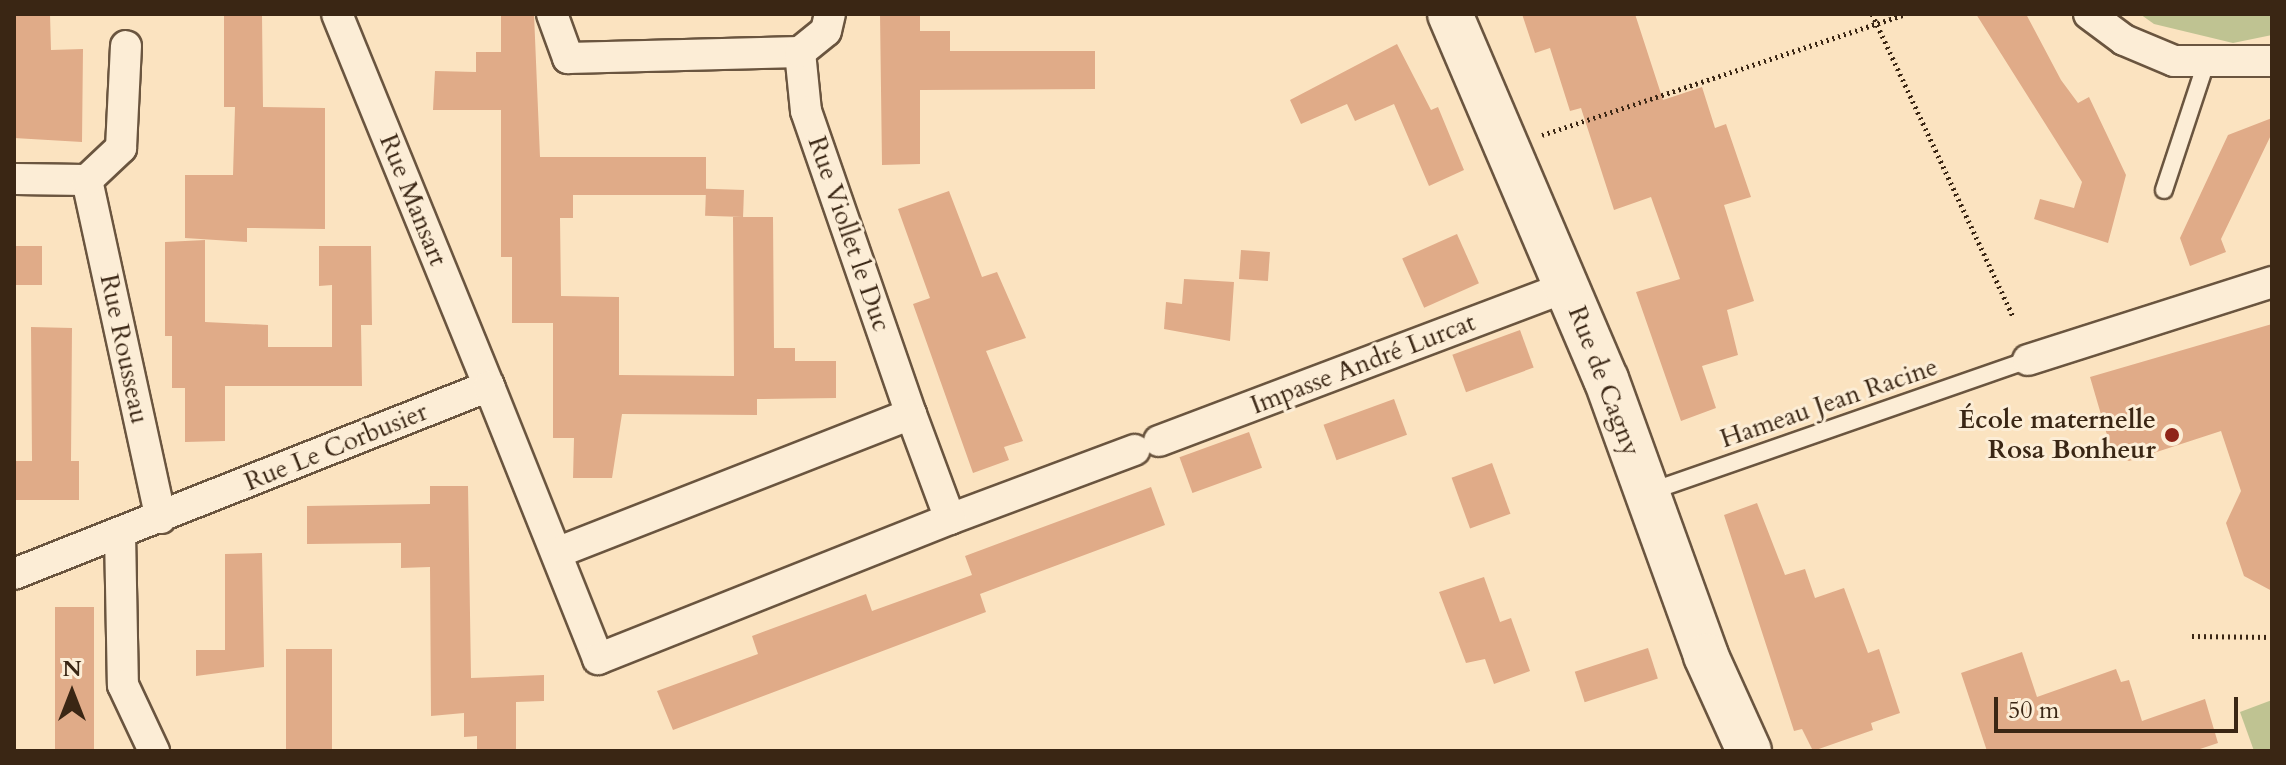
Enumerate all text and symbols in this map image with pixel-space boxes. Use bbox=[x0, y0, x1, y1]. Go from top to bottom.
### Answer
street label: Rue Mansart bbox=[372, 130, 454, 270]
street label: Rue Viollet le Duc bbox=[801, 132, 897, 336]
street label: Rue Rousseau bbox=[93, 271, 155, 427]
street label: Rue de Cagny bbox=[1561, 302, 1647, 460]
street label: Impasse André Lurcat bbox=[1246, 307, 1480, 421]
street label: Hameau Jean Racine bbox=[1716, 351, 1942, 455]
street label: Rue Le Corbusier bbox=[240, 396, 432, 498]
place label: École maternelle Rosa Bonheur bbox=[1958, 404, 2156, 466]
marker: École maternelle Rosa Bonheur bbox=[2163, 426, 2181, 444]
north arrow bbox=[32, 653, 112, 733]
text: N bbox=[62, 654, 82, 684]
scale bar bbox=[1998, 681, 2242, 731]
text: 50 m bbox=[2008, 694, 2059, 727]

